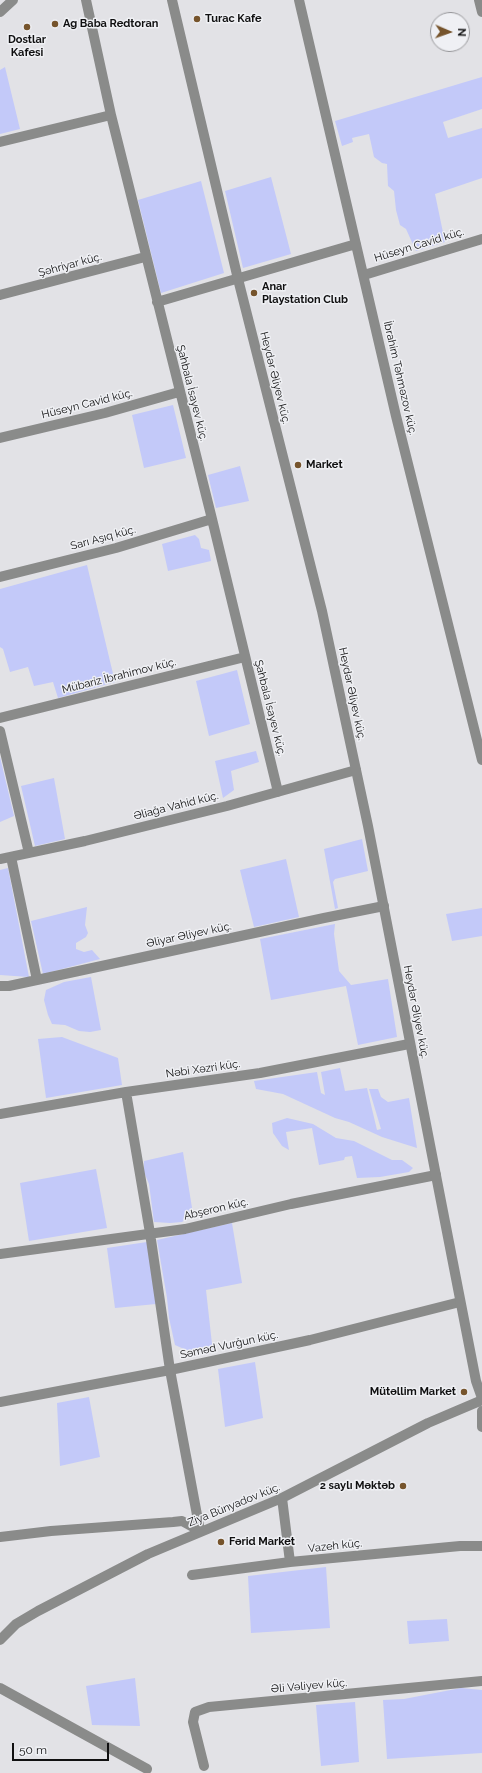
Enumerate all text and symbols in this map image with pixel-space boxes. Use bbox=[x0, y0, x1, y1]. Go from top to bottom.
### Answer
place label: Turac Kafe bbox=[205, 12, 262, 26]
north arrow bbox=[430, 12, 470, 52]
marker: Turac Kafe bbox=[192, 14, 202, 24]
place label: Ag Baba Redtoran bbox=[63, 17, 158, 31]
marker: Ag Baba Redtoran bbox=[50, 19, 60, 29]
marker: Dostlar Kafesi bbox=[22, 22, 32, 32]
text: N bbox=[455, 28, 468, 37]
place label: Dostlar Kafesi bbox=[8, 33, 46, 59]
street label: Hüseyn Cavid küç. bbox=[373, 225, 465, 265]
street label: Şəhriyar küç. bbox=[37, 250, 103, 280]
place label: Anar Playstation Club bbox=[262, 280, 348, 306]
marker: Anar Playstation Club bbox=[249, 288, 259, 298]
street label: İbrahim Təhməzov küç. bbox=[380, 320, 420, 436]
street label: Heydər Əliyev küç. bbox=[257, 330, 293, 426]
street label: Şahbala İsayev küç. bbox=[174, 344, 210, 442]
street label: Hüseyn Cavid küç. bbox=[40, 386, 134, 422]
place label: Market bbox=[306, 458, 343, 472]
marker: Market bbox=[293, 460, 303, 470]
street label: Sarı Aşıq küç. bbox=[69, 523, 137, 553]
street label: Heydər Əliyev küç. bbox=[336, 646, 368, 742]
street label: Mübariz İbrahimov küç. bbox=[61, 655, 177, 697]
street label: Şahbala İsayev küç. bbox=[252, 659, 288, 757]
street label: Əliağa Vahid küç. bbox=[132, 789, 220, 823]
street label: Əliyar Əliyev küç. bbox=[145, 920, 233, 950]
street label: Heydər Əliyev küç. bbox=[400, 964, 432, 1060]
street label: Nəbi Xəzri küç. bbox=[165, 1057, 241, 1081]
street label: Abşeron küç. bbox=[182, 1195, 250, 1223]
street label: Səməd Vurğun küç. bbox=[179, 1328, 279, 1362]
place label: Mütəllim Market bbox=[370, 1385, 456, 1399]
marker: Mütəllim Market bbox=[459, 1387, 469, 1397]
place label: 2 saylı Məktəb bbox=[320, 1479, 395, 1493]
street label: Ziya Bünyadov küç. bbox=[186, 1480, 282, 1530]
marker: 2 saylı Məktəb bbox=[398, 1481, 408, 1491]
place label: Fərid Market bbox=[229, 1535, 295, 1549]
marker: Fərid Market bbox=[216, 1537, 226, 1547]
street label: Vazeh küç. bbox=[307, 1537, 363, 1555]
street label: Əli Vəliyev küç. bbox=[270, 1676, 348, 1696]
scale bar bbox=[14, 1735, 111, 1761]
text: 50 m bbox=[19, 1743, 47, 1757]

